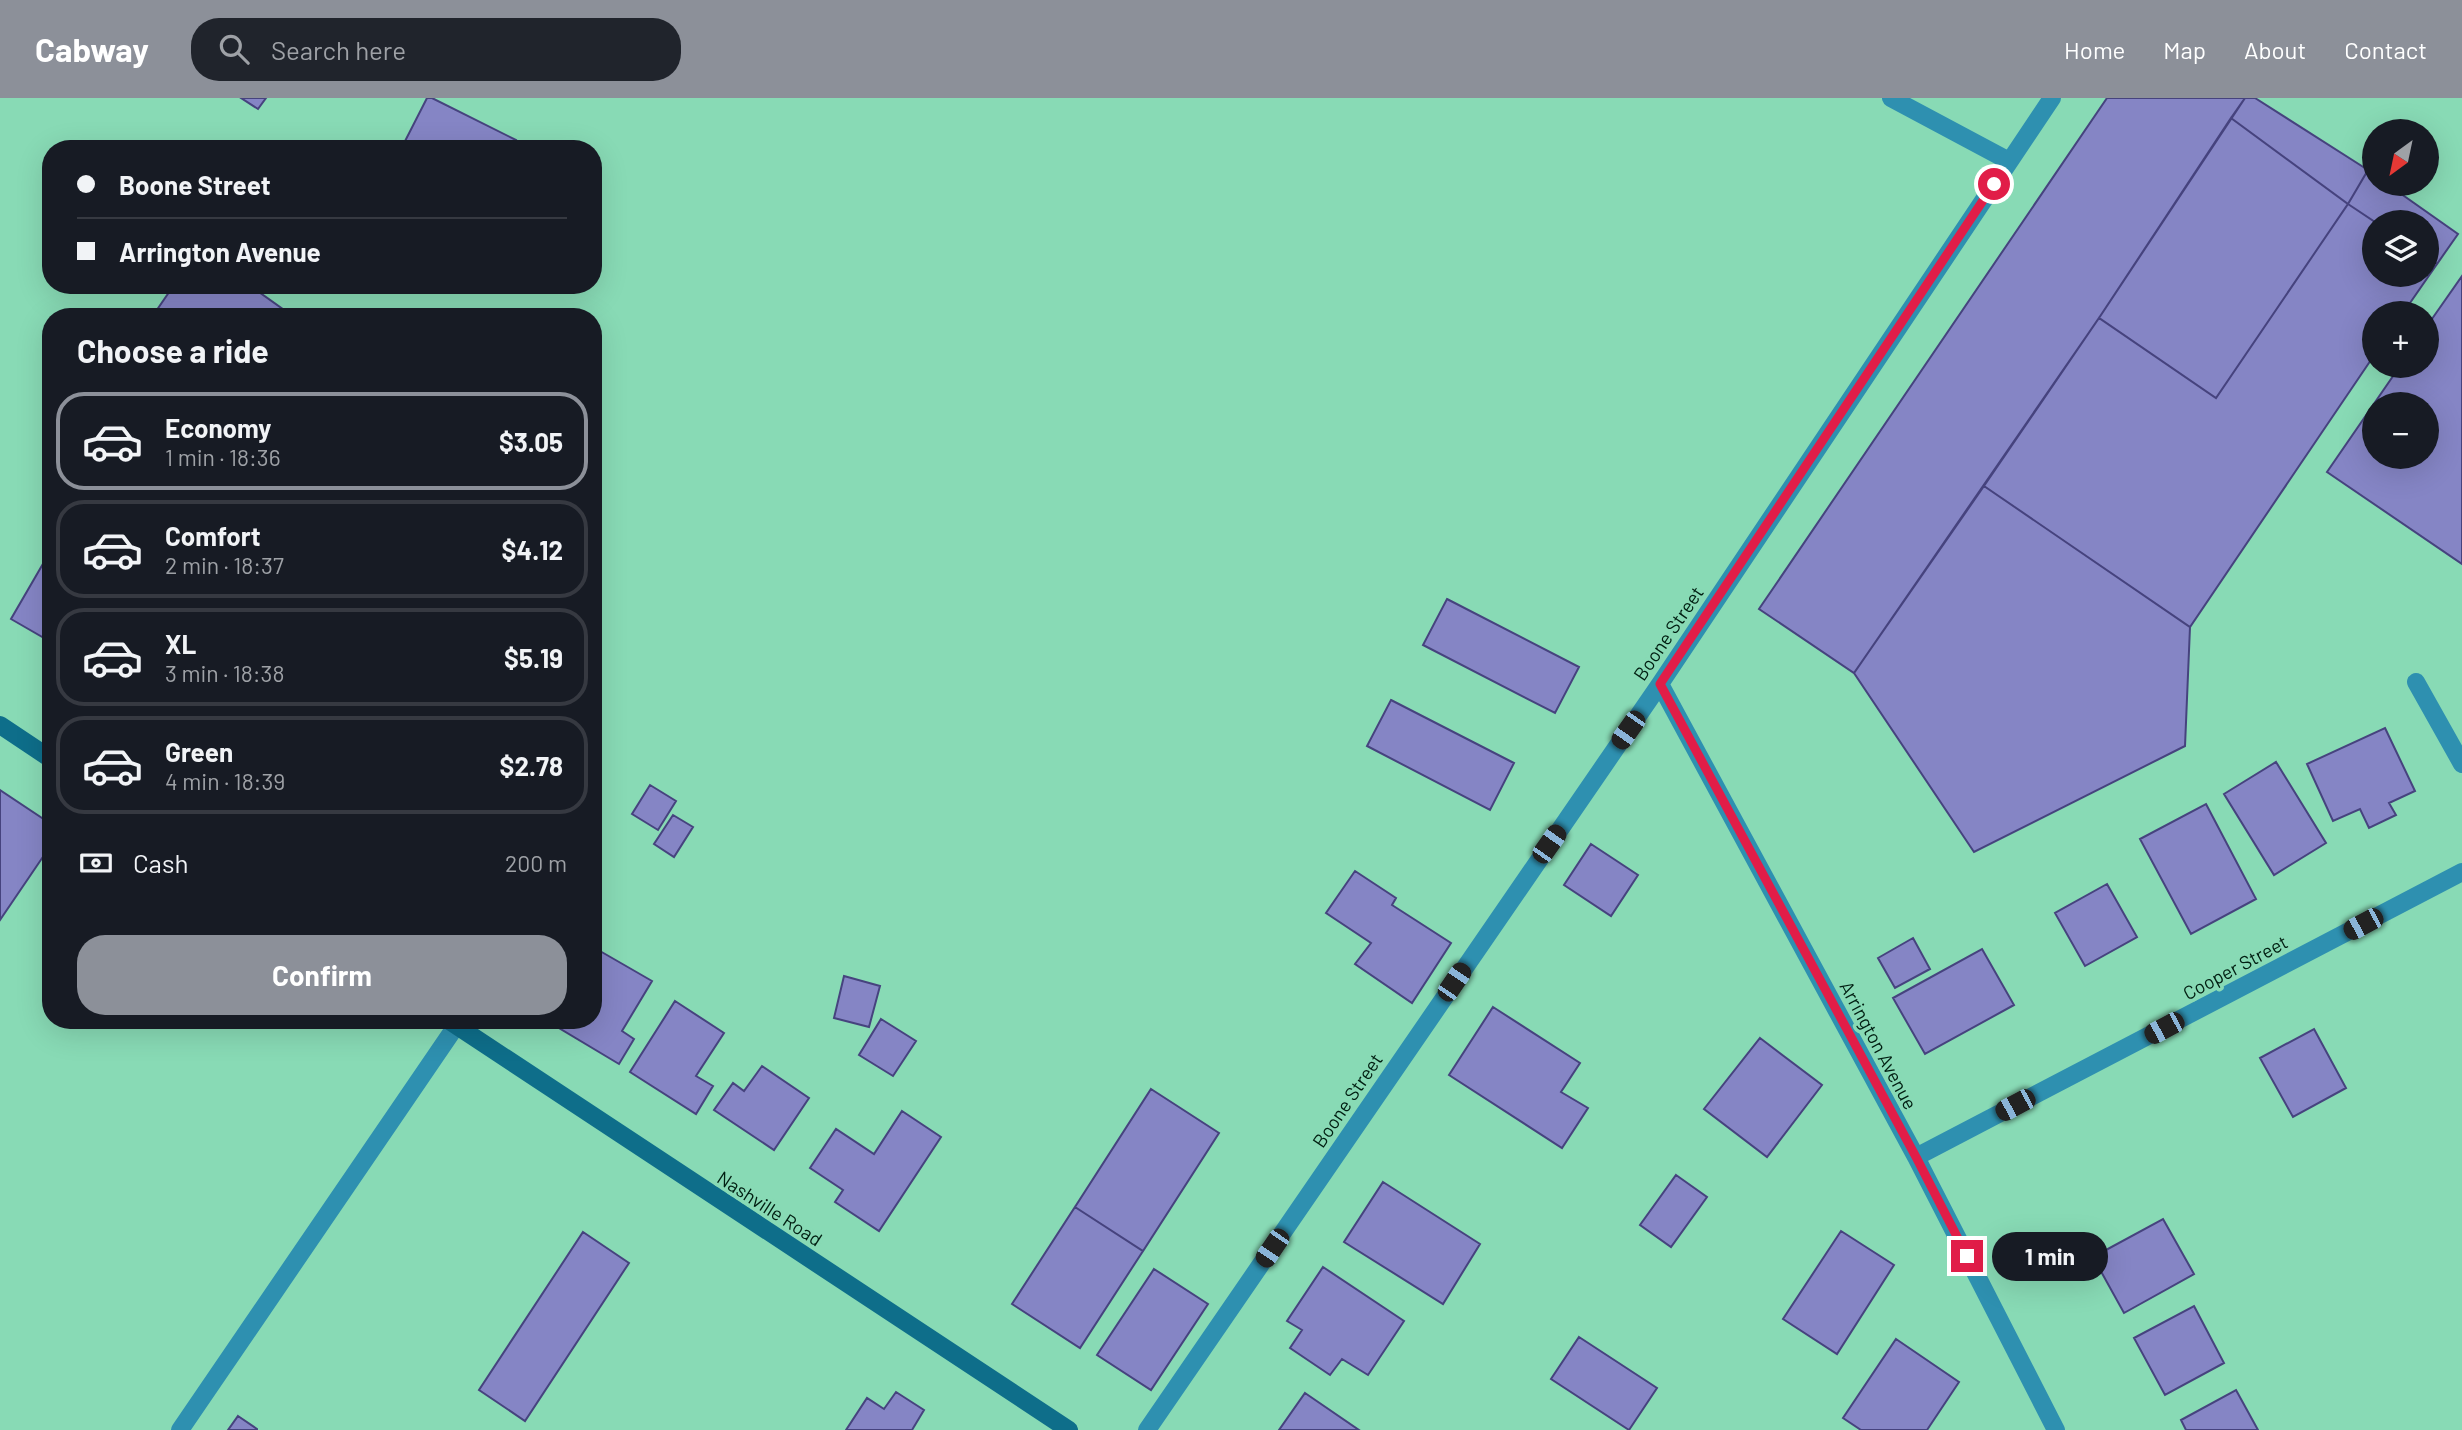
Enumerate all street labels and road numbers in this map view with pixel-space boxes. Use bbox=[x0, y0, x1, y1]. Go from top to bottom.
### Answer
street label: Boone Street bbox=[1628, 582, 1708, 684]
street label: Cooper Street bbox=[2179, 930, 2291, 1004]
street label: Arrington Avenue bbox=[1836, 977, 1922, 1113]
street label: Boone Street bbox=[1307, 1049, 1387, 1151]
street label: Nashville Road bbox=[713, 1166, 827, 1250]

